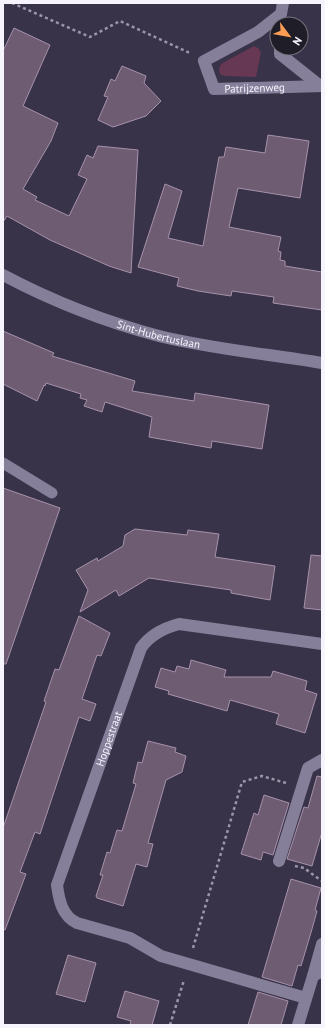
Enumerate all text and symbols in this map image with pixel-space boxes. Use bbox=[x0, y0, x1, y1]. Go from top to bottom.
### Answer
north arrow bbox=[269, 16, 309, 56]
text: N bbox=[290, 35, 305, 48]
street label: Patrijzenweg bbox=[224, 80, 285, 96]
street label: Sint-Hubertuslaan bbox=[115, 317, 201, 351]
street label: Hoppestraat bbox=[93, 709, 125, 768]

